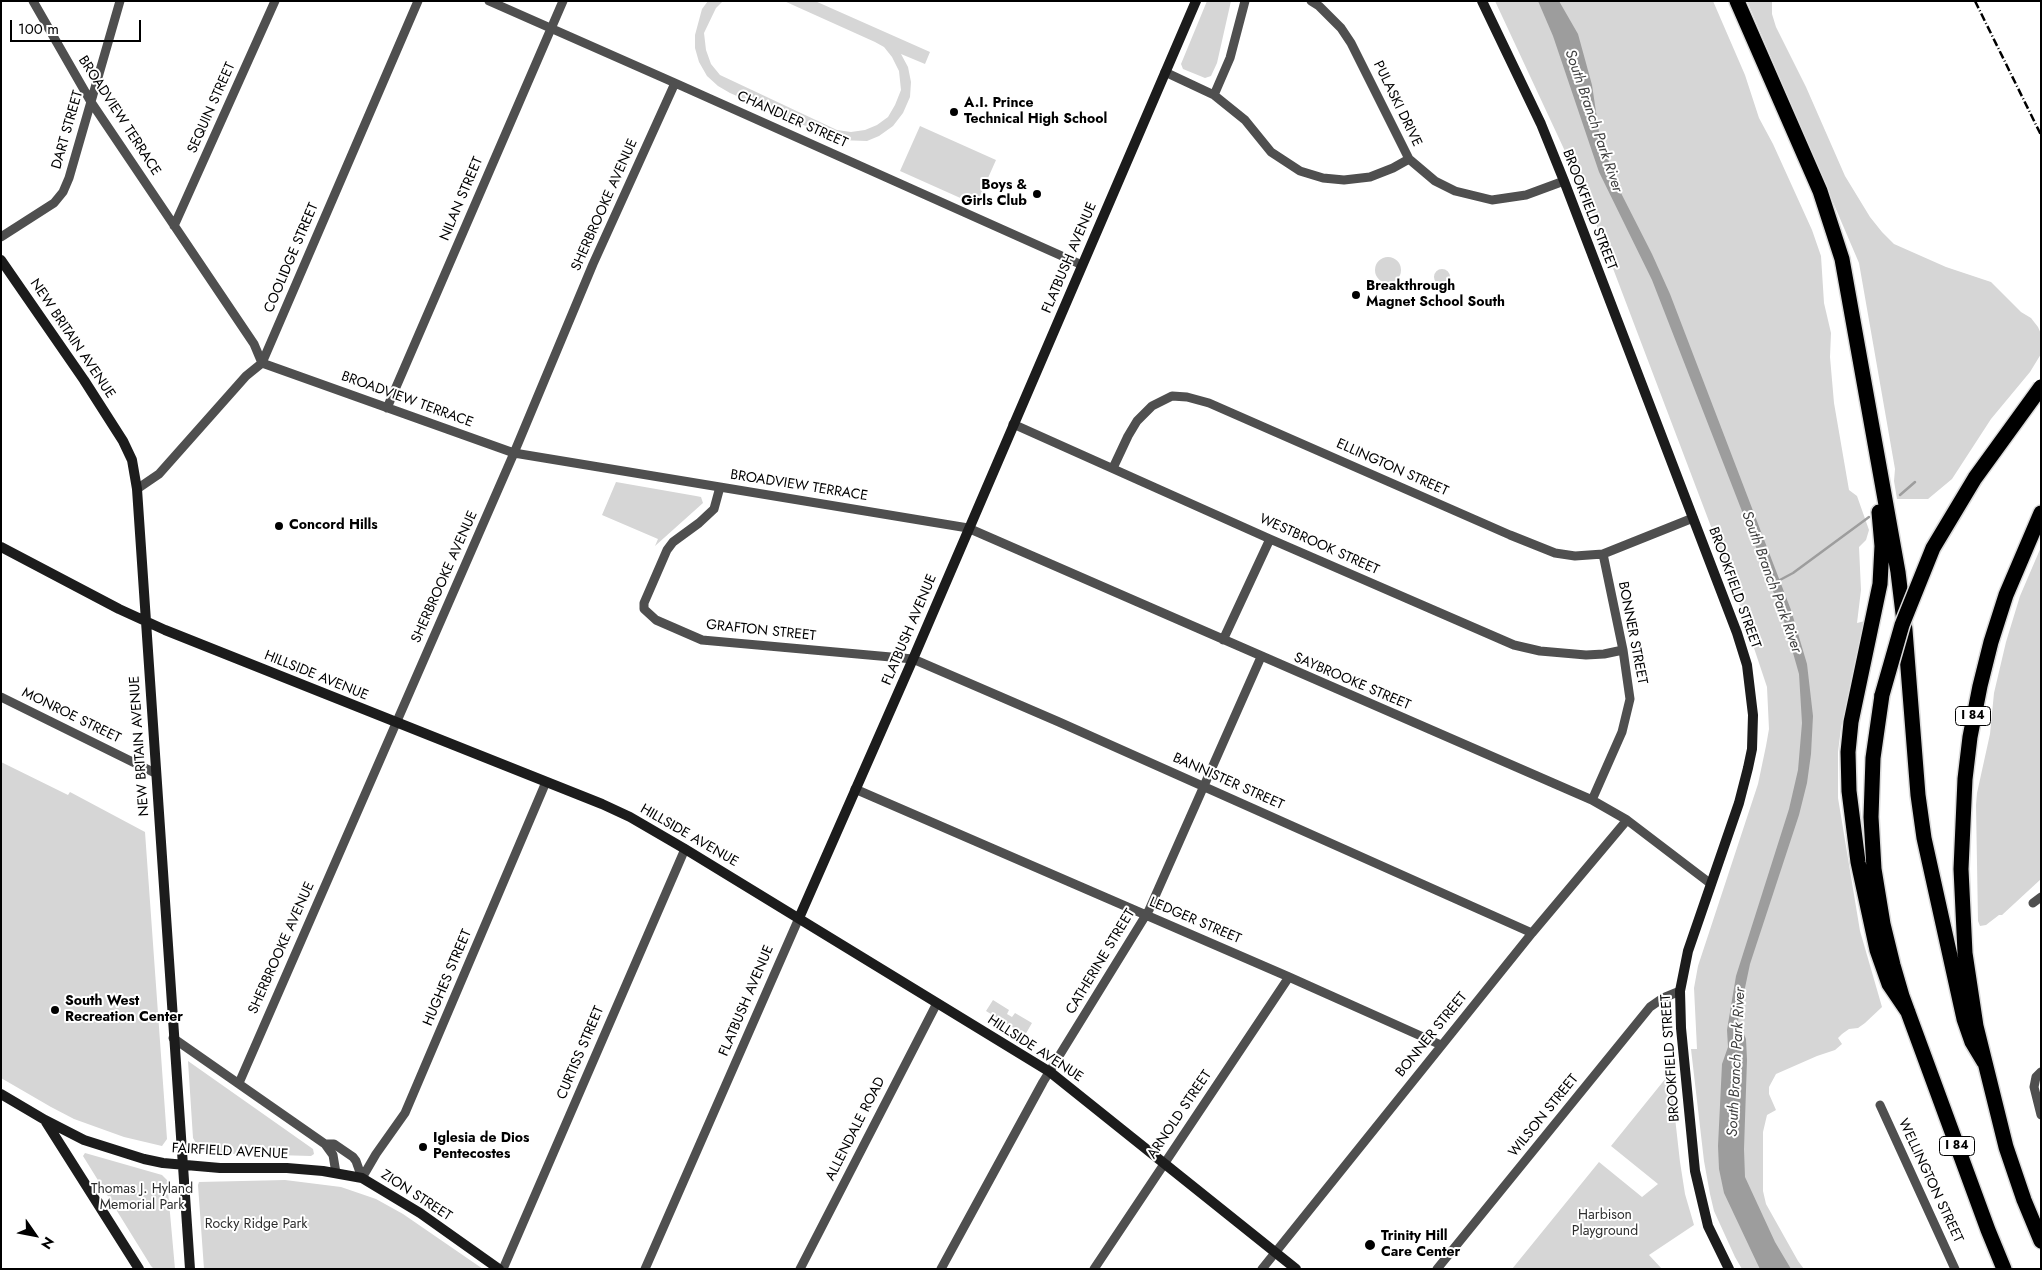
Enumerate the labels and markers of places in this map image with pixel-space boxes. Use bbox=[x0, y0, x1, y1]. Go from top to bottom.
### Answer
place label: A.I. Prince Technical High School bbox=[964, 96, 1107, 128]
marker: A.I. Prince Technical High School bbox=[948, 106, 960, 118]
place label: Boys & Girls Club bbox=[961, 178, 1027, 210]
marker: Boys & Girls Club bbox=[1031, 188, 1043, 200]
place label: Breakthrough Magnet School South bbox=[1366, 279, 1505, 312]
marker: Breakthrough Magnet School South bbox=[1350, 289, 1362, 301]
place label: Concord Hills bbox=[289, 518, 378, 534]
marker: Concord Hills bbox=[273, 520, 285, 532]
place label: South West Recreation Center bbox=[65, 994, 183, 1026]
marker: South West Recreation Center bbox=[49, 1004, 61, 1016]
place label: Iglesia de Dios Pentecostes bbox=[433, 1131, 529, 1164]
marker: Iglesia de Dios Pentecostes bbox=[417, 1141, 429, 1153]
place label: Trinity Hill Care Center bbox=[1381, 1229, 1460, 1262]
marker: Trinity Hill Care Center bbox=[1363, 1238, 1377, 1252]

